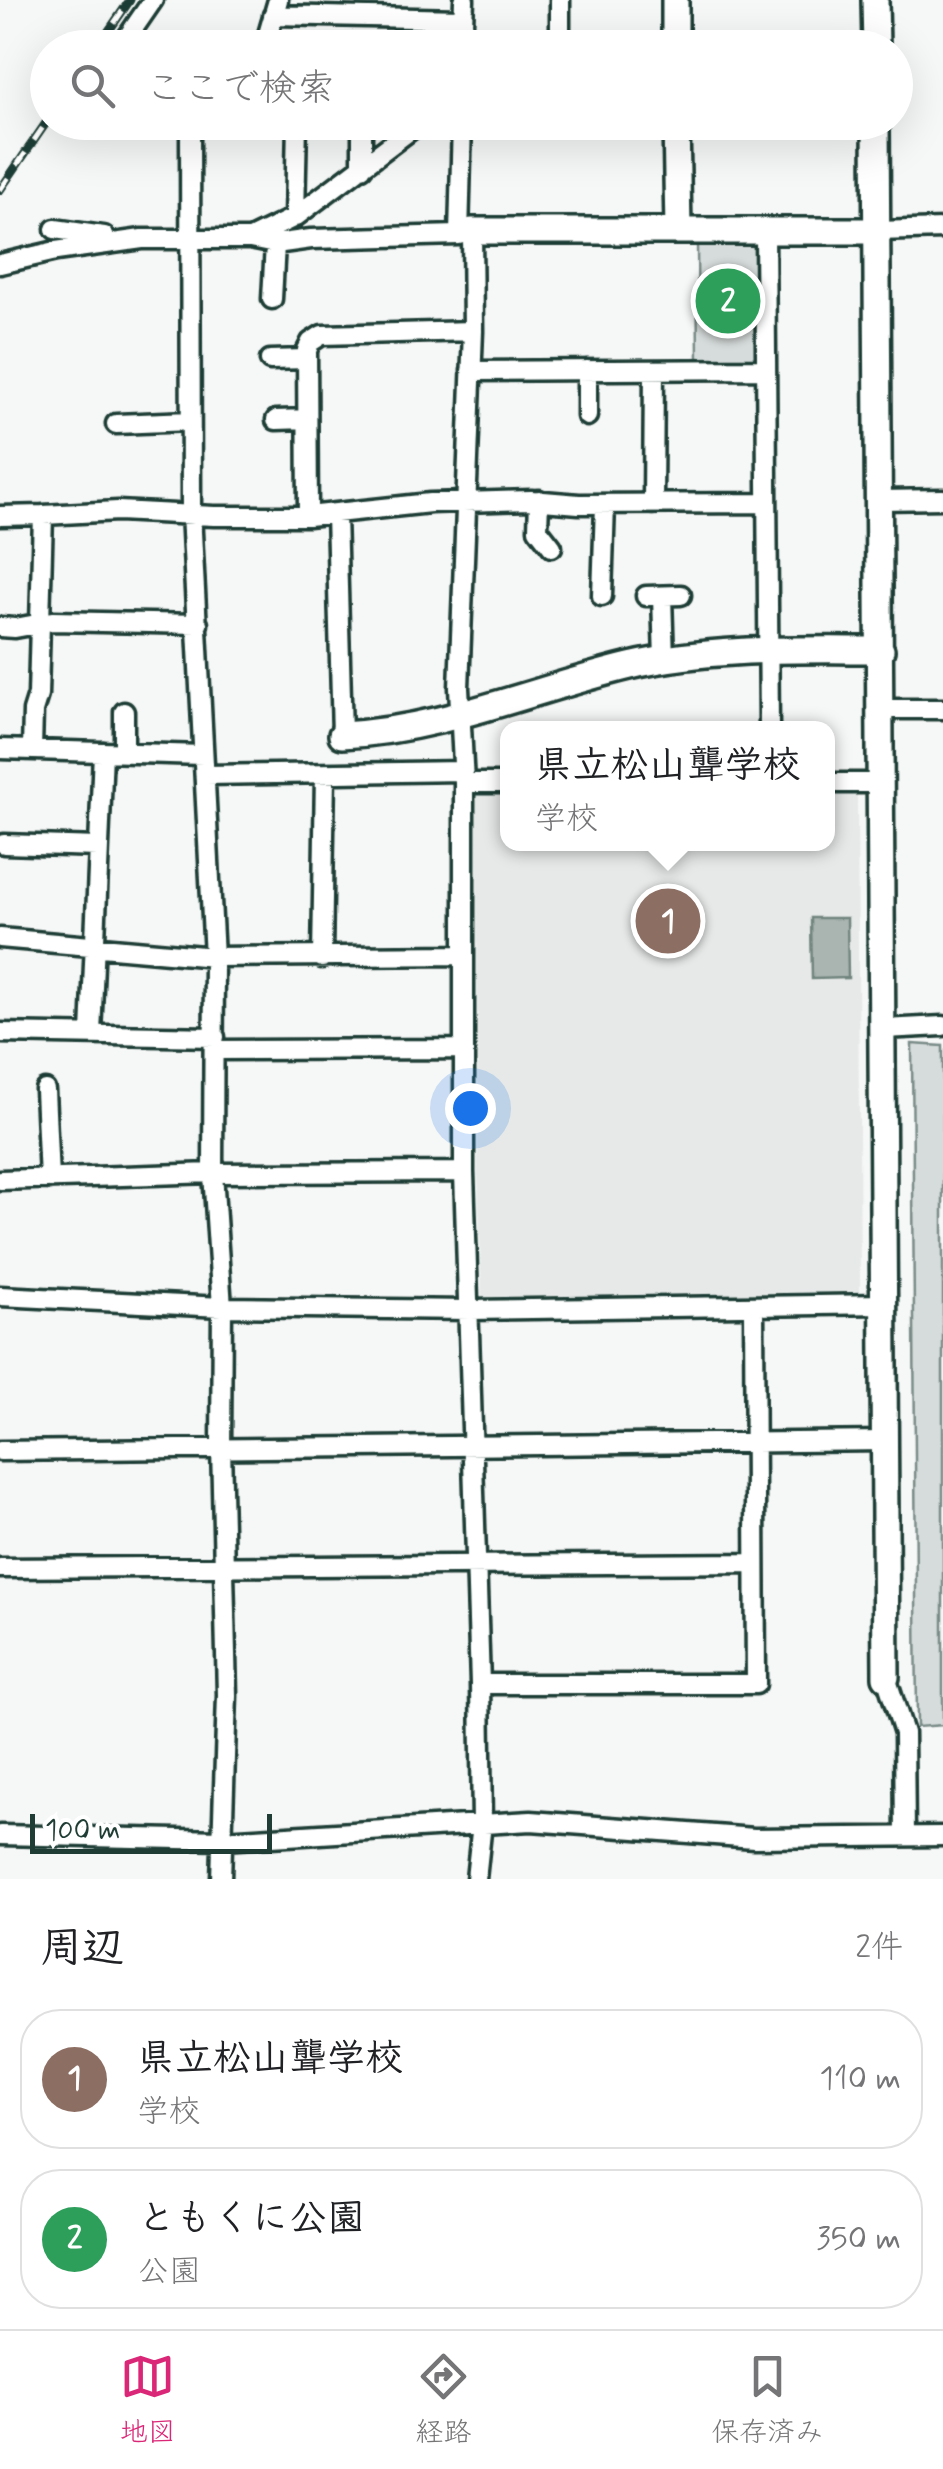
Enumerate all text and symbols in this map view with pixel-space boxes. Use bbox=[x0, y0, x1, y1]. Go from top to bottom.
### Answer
search box bbox=[30, 30, 913, 140]
icon: search bbox=[65, 58, 120, 113]
text: ここで検索 bbox=[145, 65, 335, 114]
pin: 2 bbox=[696, 264, 760, 338]
popup bbox=[500, 721, 835, 851]
text: 県立松山聾学校 bbox=[534, 742, 801, 791]
text: 学校 bbox=[534, 798, 599, 840]
pin: 1 bbox=[636, 884, 700, 958]
your location bbox=[445, 1083, 496, 1134]
scale bar bbox=[30, 1809, 272, 1854]
text: 100 m bbox=[45, 1813, 120, 1850]
text: 周辺 bbox=[40, 1922, 124, 1977]
text: 2件 bbox=[855, 1927, 903, 1969]
text: 県立松山聾学校 bbox=[137, 2035, 403, 2084]
text: 1 bbox=[67, 2058, 82, 2100]
text: 110 m bbox=[820, 2058, 901, 2100]
text: 学校 bbox=[137, 2091, 201, 2133]
text: ともくに公園 bbox=[137, 2195, 365, 2244]
text: 2 bbox=[67, 2218, 82, 2260]
text: 350 m bbox=[816, 2218, 901, 2260]
text: 公園 bbox=[137, 2251, 201, 2293]
tab: 地図 bbox=[120, 2349, 176, 2452]
tab: 経路 bbox=[415, 2349, 471, 2452]
tab: 保存済み bbox=[711, 2349, 823, 2452]

